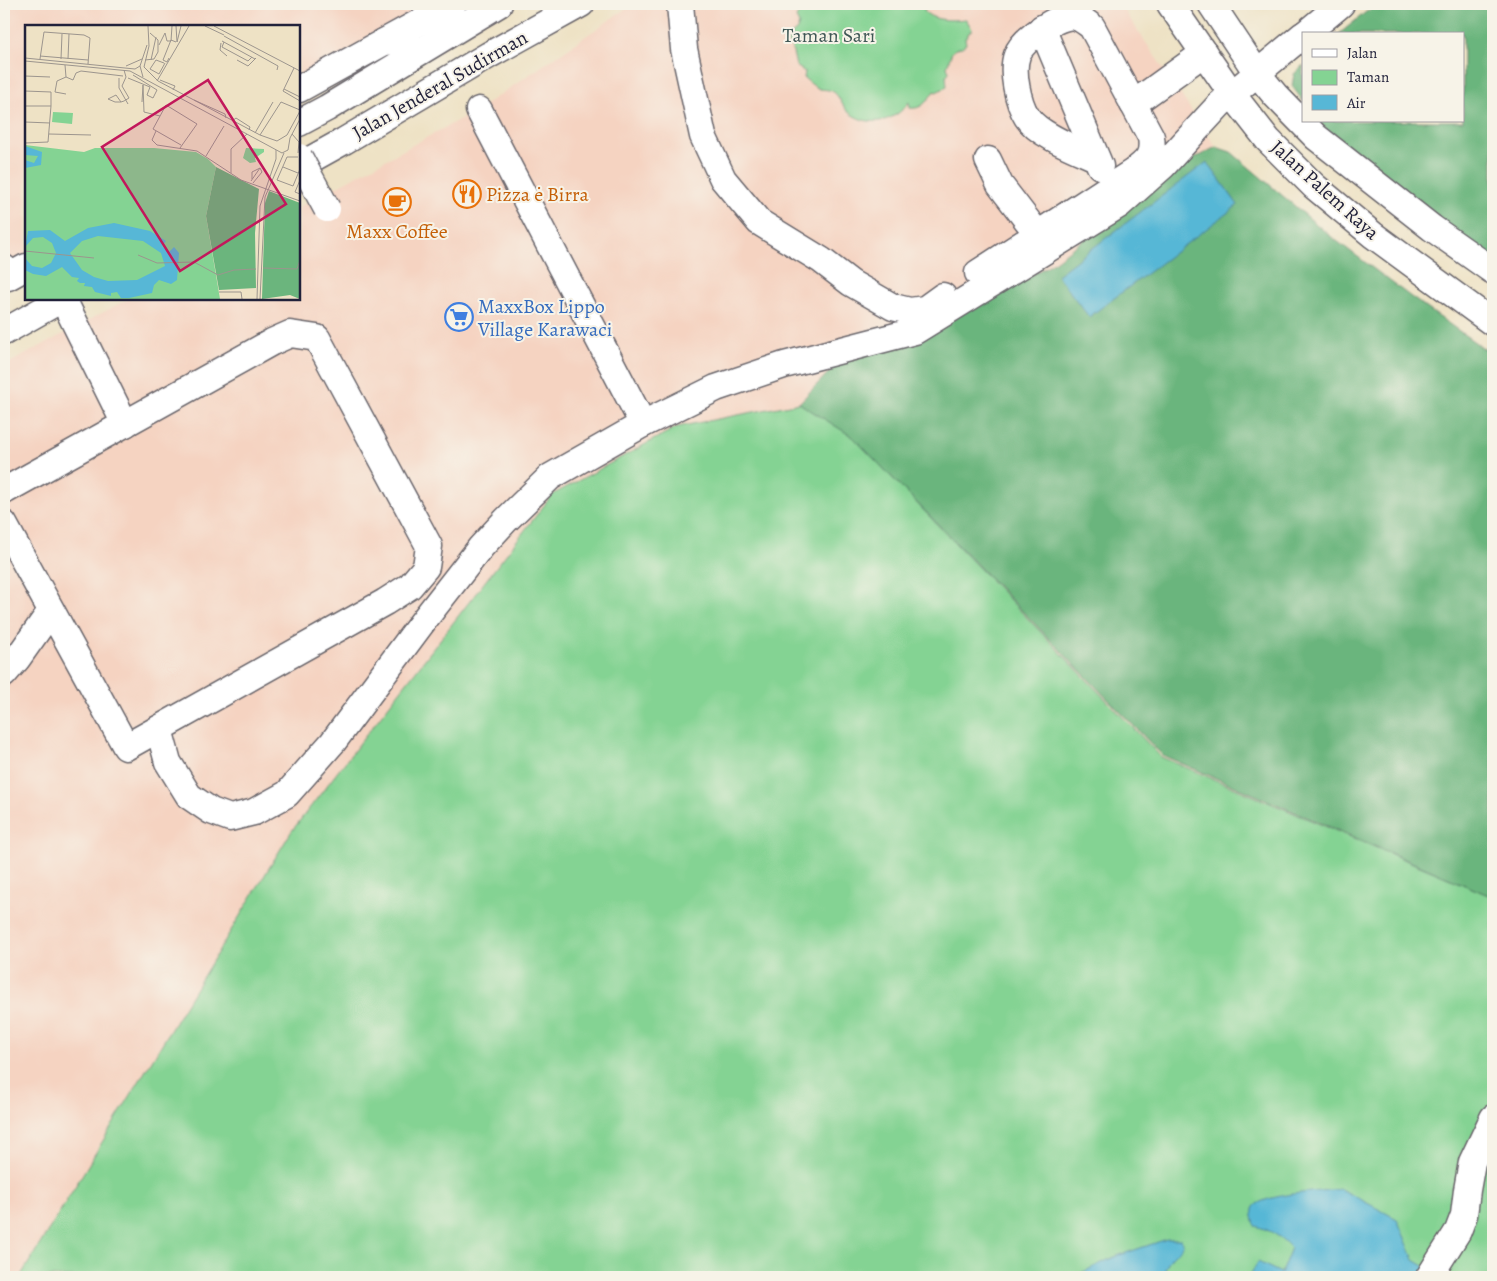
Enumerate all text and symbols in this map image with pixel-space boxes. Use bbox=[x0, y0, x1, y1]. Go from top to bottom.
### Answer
park label: Taman Sari bbox=[783, 22, 875, 49]
street label: Jalan Jenderal Sudirman bbox=[348, 24, 532, 146]
inset map bbox=[25, 25, 300, 300]
legend bbox=[1302, 32, 1464, 122]
text: Jalan bbox=[1347, 43, 1377, 63]
text: Taman bbox=[1347, 67, 1389, 87]
text: Air bbox=[1346, 93, 1366, 113]
street label: Jalan Palem Raya bbox=[1265, 134, 1386, 246]
restaurant icon: Pizza ė Birra bbox=[452, 179, 482, 209]
place label: Pizza ė Birra bbox=[486, 181, 590, 208]
cafe icon: Maxx Coffee bbox=[382, 187, 412, 217]
place label: Maxx Coffee bbox=[346, 218, 448, 245]
place label: MaxxBox Lippo Village Karawaci bbox=[477, 293, 612, 343]
supermarket icon: MaxxBox Lippo Village Karawaci bbox=[444, 302, 474, 332]

